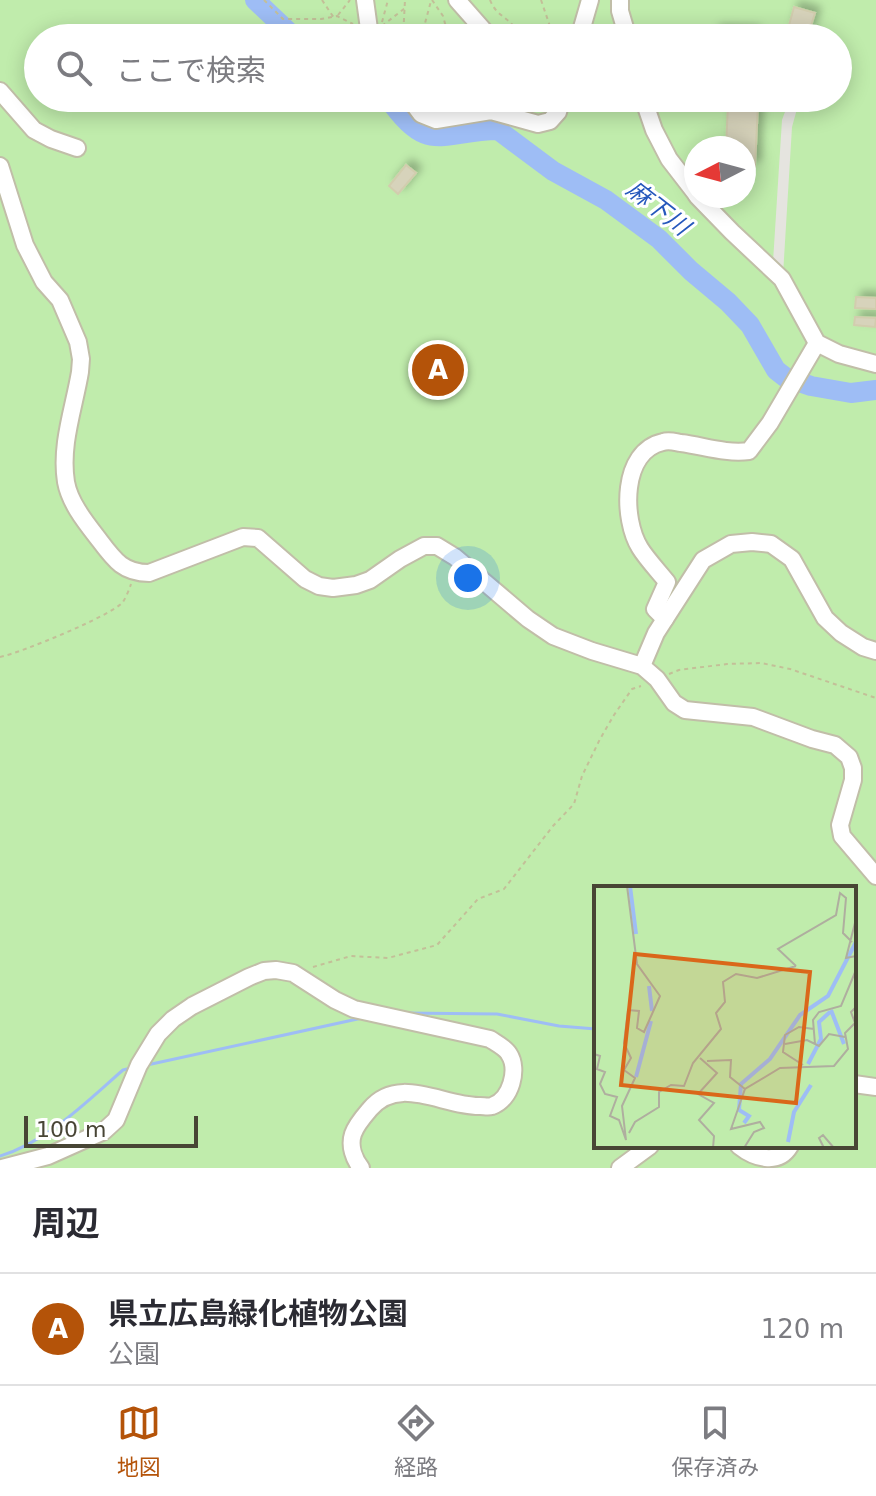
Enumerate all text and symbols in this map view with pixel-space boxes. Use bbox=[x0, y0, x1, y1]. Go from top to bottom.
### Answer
search box bbox=[24, 24, 852, 112]
icon: search bbox=[52, 46, 96, 90]
text: ここで検索 bbox=[116, 53, 266, 88]
north arrow bbox=[684, 136, 756, 208]
water label: 麻下川 bbox=[621, 175, 697, 243]
pin: A bbox=[412, 340, 464, 400]
your location bbox=[448, 558, 488, 598]
inset map bbox=[594, 886, 856, 1148]
scale bar bbox=[24, 1112, 198, 1148]
text: 100 m bbox=[36, 1117, 106, 1142]
text: 周辺 bbox=[32, 1203, 100, 1243]
text: 県立広島緑化植物公園 bbox=[108, 1296, 408, 1331]
text: A bbox=[48, 1314, 68, 1344]
text: 120 m bbox=[761, 1314, 844, 1344]
text: 公園 bbox=[108, 1339, 160, 1369]
tab: 地図 bbox=[117, 1401, 161, 1481]
tab: 経路 bbox=[394, 1401, 438, 1481]
tab: 保存済み bbox=[671, 1401, 759, 1481]

